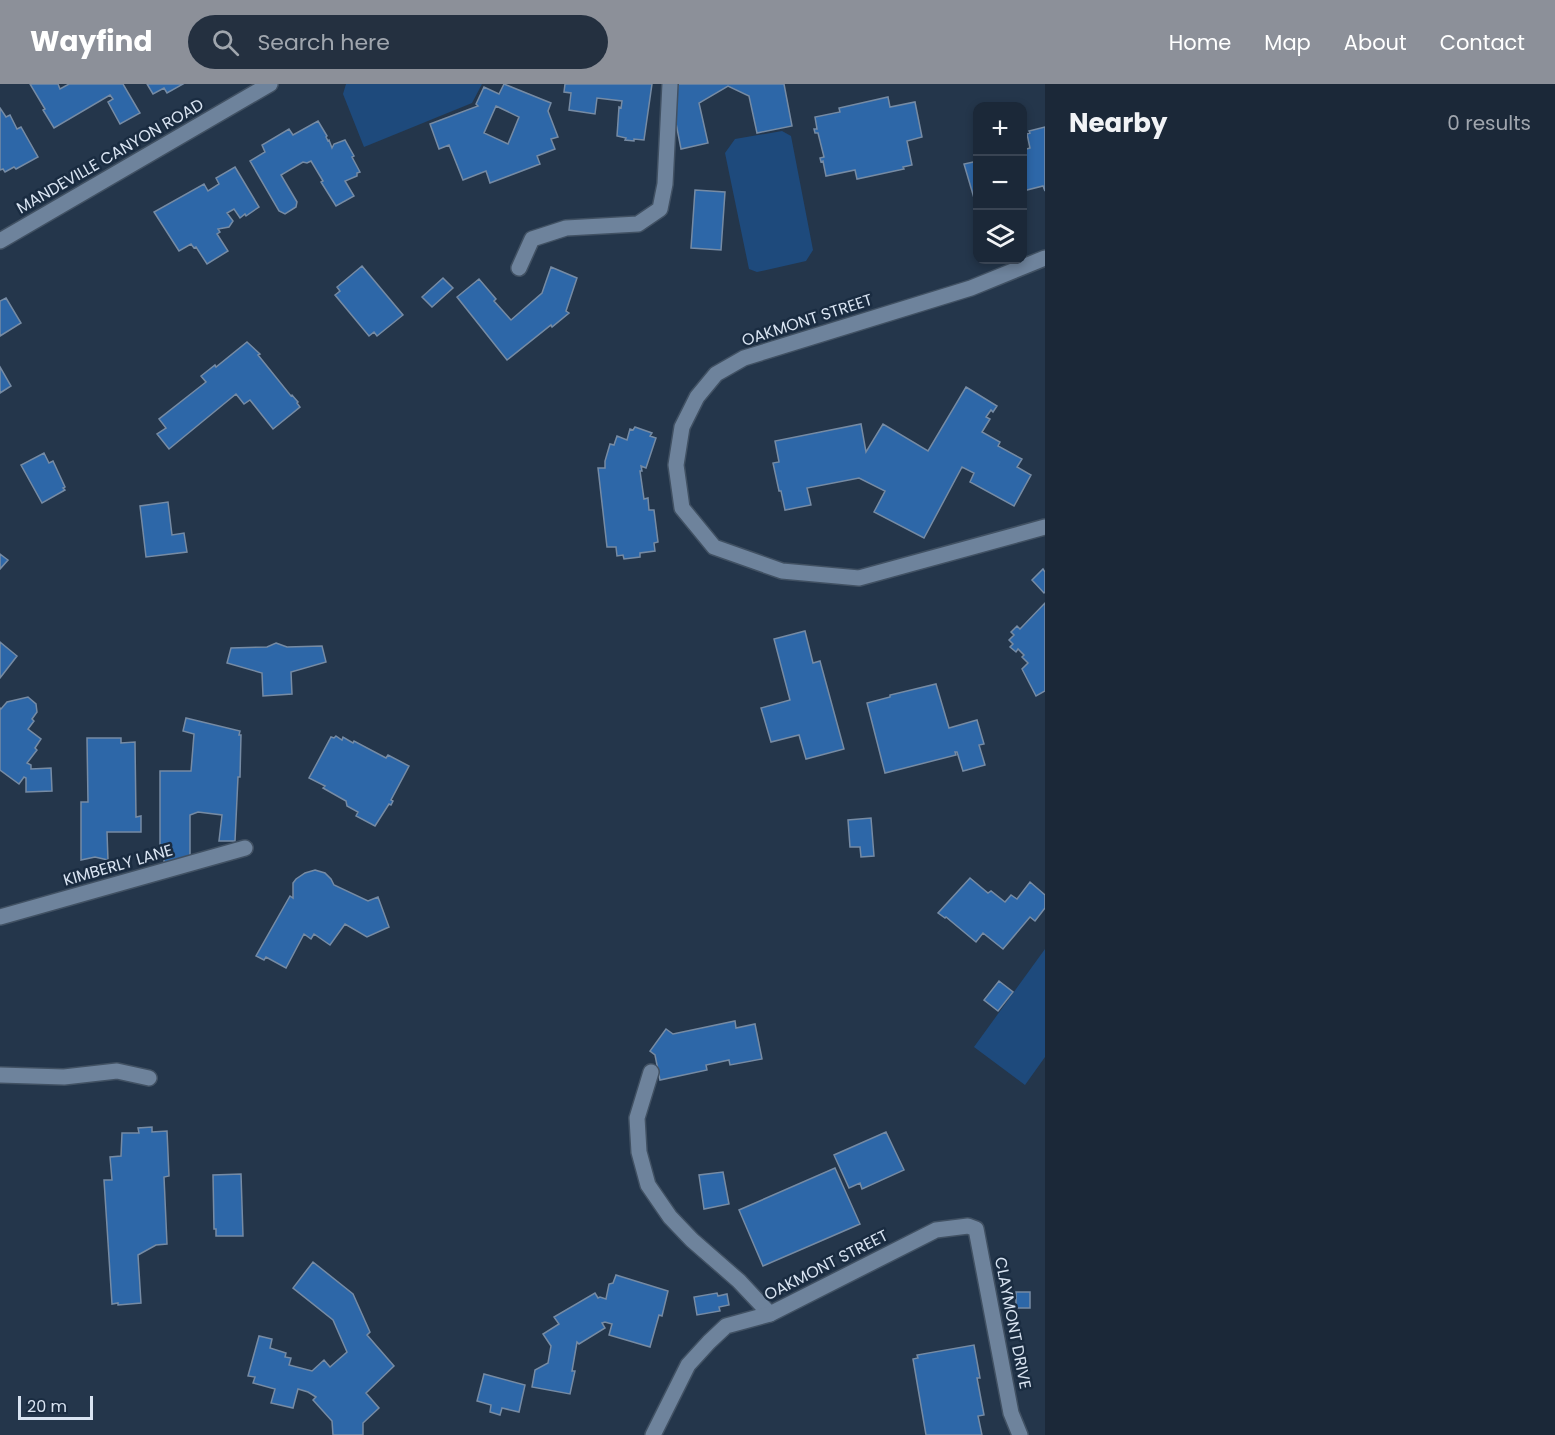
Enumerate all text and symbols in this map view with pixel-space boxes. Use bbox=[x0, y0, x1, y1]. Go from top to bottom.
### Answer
search box bbox=[188, 15, 608, 69]
text: Wayfind bbox=[30, 22, 152, 61]
icon: search bbox=[209, 26, 242, 59]
text: Search here bbox=[257, 27, 390, 58]
text: Home bbox=[1169, 28, 1231, 57]
text: Map bbox=[1264, 28, 1311, 57]
text: About bbox=[1344, 28, 1407, 57]
text: Contact bbox=[1440, 28, 1525, 57]
street label: MANDEVILLE CANYON ROAD bbox=[12, 93, 208, 219]
map controls bbox=[973, 102, 1027, 264]
button: + bbox=[973, 102, 1027, 156]
text: Nearby bbox=[1069, 105, 1167, 141]
text: 0 results bbox=[1447, 109, 1531, 137]
button: − bbox=[973, 156, 1027, 210]
button: layers bbox=[973, 210, 1027, 264]
street label: OAKMONT STREET bbox=[739, 288, 876, 352]
street label: KIMBERLY LANE bbox=[61, 838, 175, 892]
street label: OAKMONT STREET bbox=[760, 1224, 892, 1306]
street label: CLAYMONT DRIVE bbox=[989, 1255, 1037, 1391]
scale bar bbox=[18, 1393, 93, 1420]
text: 20 m bbox=[27, 1395, 67, 1418]

